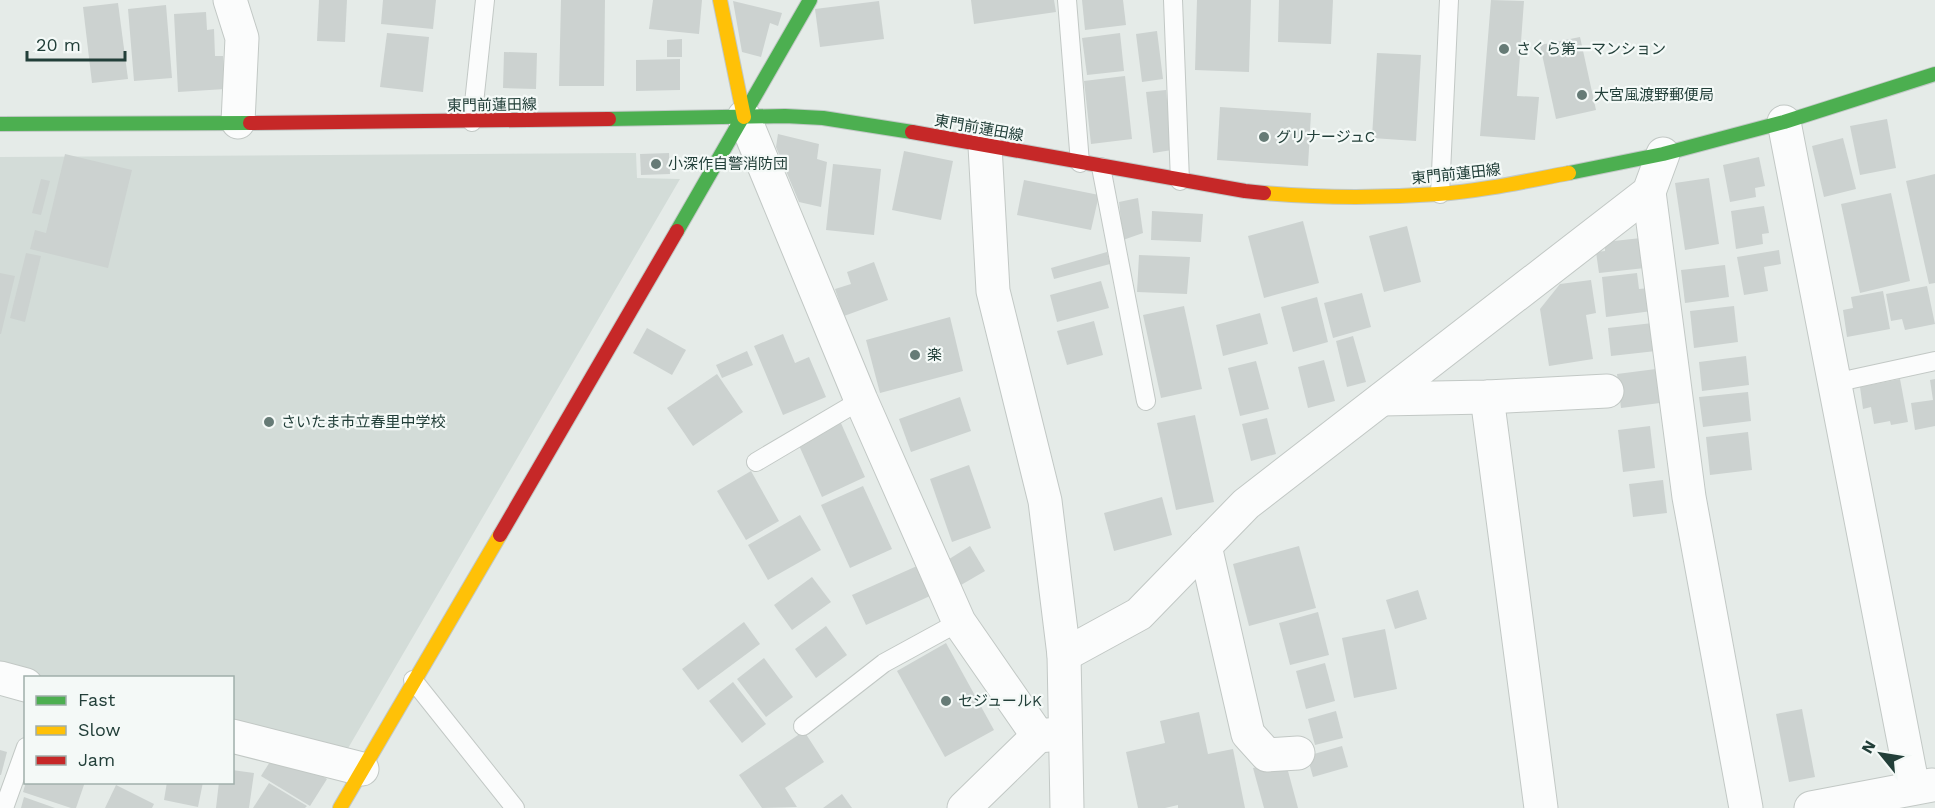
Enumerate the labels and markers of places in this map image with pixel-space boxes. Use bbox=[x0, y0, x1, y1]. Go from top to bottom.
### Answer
place label: さくら第一マンション bbox=[1516, 40, 1666, 58]
marker: さくら第一マンション bbox=[1497, 42, 1511, 56]
place label: 大宮風渡野郵便局 bbox=[1594, 86, 1714, 104]
marker: 大宮風渡野郵便局 bbox=[1575, 88, 1589, 102]
place label: グリナージュC bbox=[1276, 128, 1375, 146]
marker: グリナージュC bbox=[1257, 130, 1271, 144]
place label: 小深作自警消防団 bbox=[668, 155, 788, 173]
marker: 小深作自警消防団 bbox=[649, 157, 663, 171]
place label: 楽 bbox=[927, 346, 942, 364]
marker: 楽 bbox=[908, 348, 922, 362]
place label: さいたま市立春里中学校 bbox=[281, 413, 446, 431]
marker: さいたま市立春里中学校 bbox=[262, 415, 276, 429]
place label: セジュールK bbox=[958, 692, 1042, 710]
marker: セジュールK bbox=[939, 694, 953, 708]

